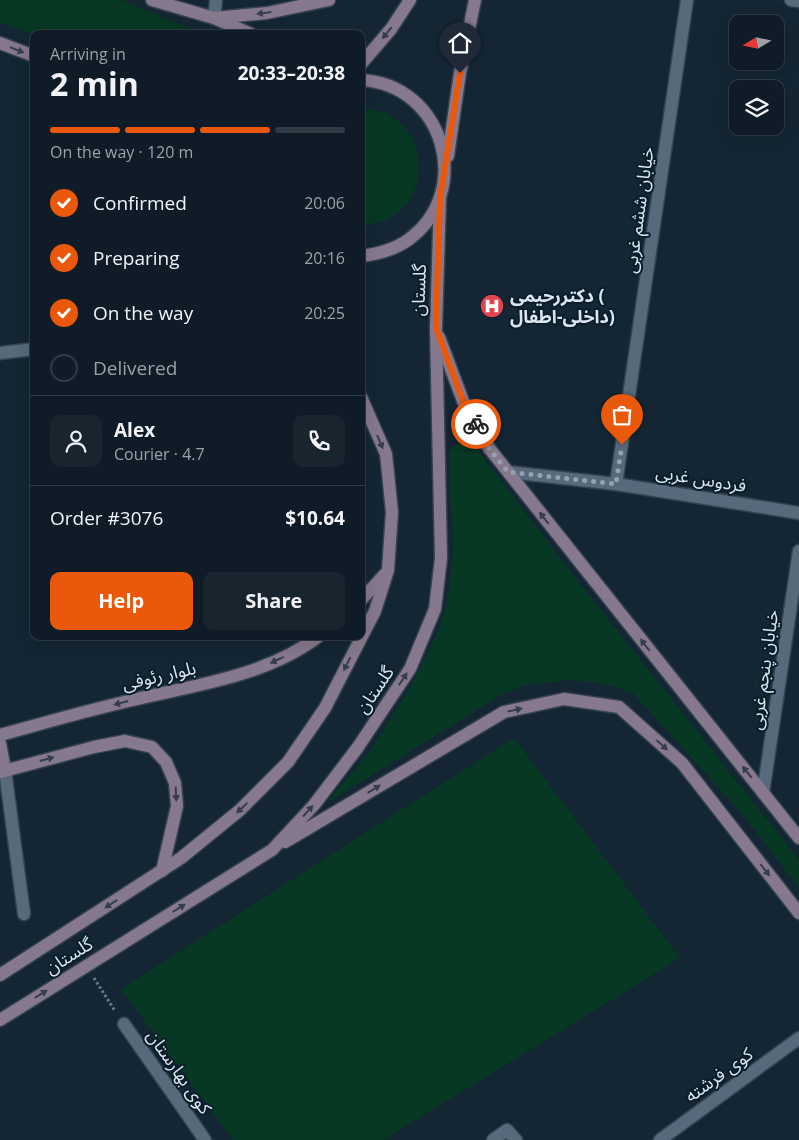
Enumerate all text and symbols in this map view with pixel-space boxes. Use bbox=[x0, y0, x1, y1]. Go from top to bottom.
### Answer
one-way arrow bbox=[255, 9, 271, 17]
north arrow bbox=[729, 15, 784, 70]
map controls bbox=[729, 15, 784, 135]
pin bbox=[439, 22, 481, 73]
one-way arrow bbox=[382, 27, 393, 40]
icon: home bbox=[446, 29, 474, 57]
text: Arriving in bbox=[50, 43, 126, 65]
one-way arrow bbox=[10, 46, 24, 54]
text: 20:33–20:38 bbox=[238, 60, 345, 86]
text: 2 min bbox=[50, 62, 139, 105]
button: layers bbox=[729, 80, 784, 135]
text: On the way · 120 m bbox=[50, 141, 193, 163]
street label: خیابان ششم غربی bbox=[617, 145, 661, 275]
icon: check bbox=[50, 189, 78, 217]
text: Confirmed bbox=[93, 190, 187, 216]
text: 20:06 bbox=[304, 192, 345, 214]
icon: check bbox=[50, 244, 78, 272]
text: Preparing bbox=[93, 245, 180, 271]
text: 20:16 bbox=[304, 247, 345, 269]
street label: گلستان bbox=[405, 263, 431, 317]
place label: دکتررحیمی ( داخلی-اطفال) bbox=[510, 283, 615, 328]
hospital icon: دکتررحیمی ( داخلی-اطفال) bbox=[479, 293, 505, 319]
icon: check bbox=[50, 299, 78, 327]
text: On the way bbox=[93, 300, 193, 326]
text: 20:25 bbox=[304, 302, 345, 324]
text: Delivered bbox=[93, 355, 177, 381]
pin bbox=[601, 394, 643, 445]
courier bbox=[451, 399, 501, 449]
icon: bag bbox=[608, 401, 636, 429]
icon: bike bbox=[462, 410, 490, 438]
button: person bbox=[50, 415, 102, 467]
button: phone bbox=[293, 415, 345, 467]
text: Alex bbox=[114, 417, 155, 443]
one-way arrow bbox=[377, 435, 385, 449]
text: Courier · 4.7 bbox=[114, 443, 205, 465]
street label: فردوس غربی bbox=[654, 459, 748, 497]
text: Order #3076 bbox=[50, 505, 163, 531]
text: $10.64 bbox=[285, 505, 345, 531]
one-way arrow bbox=[539, 512, 550, 525]
button: Help bbox=[50, 572, 193, 630]
button: Share bbox=[203, 572, 345, 630]
street label: خیابان پنجم غربی bbox=[743, 608, 785, 732]
one-way arrow bbox=[640, 639, 651, 652]
street label: بلوار رئوفی bbox=[120, 655, 198, 695]
one-way arrow bbox=[270, 656, 284, 664]
one-way arrow bbox=[343, 657, 351, 671]
street label: گلستان bbox=[350, 661, 399, 718]
one-way arrow bbox=[398, 673, 408, 686]
one-way arrow bbox=[113, 699, 128, 707]
one-way arrow bbox=[508, 705, 524, 713]
one-way arrow bbox=[655, 739, 667, 751]
one-way arrow bbox=[40, 755, 55, 763]
one-way arrow bbox=[741, 766, 752, 779]
one-way arrow bbox=[368, 784, 381, 793]
one-way arrow bbox=[172, 787, 180, 803]
one-way arrow bbox=[236, 802, 248, 814]
one-way arrow bbox=[302, 806, 314, 818]
one-way arrow bbox=[760, 863, 771, 876]
one-way arrow bbox=[104, 899, 117, 908]
one-way arrow bbox=[173, 903, 186, 913]
street label: گلستان bbox=[40, 931, 98, 979]
one-way arrow bbox=[35, 989, 48, 999]
street label: کوی بهارستان bbox=[142, 1024, 218, 1119]
street label: کوی فرشته bbox=[680, 1041, 758, 1107]

